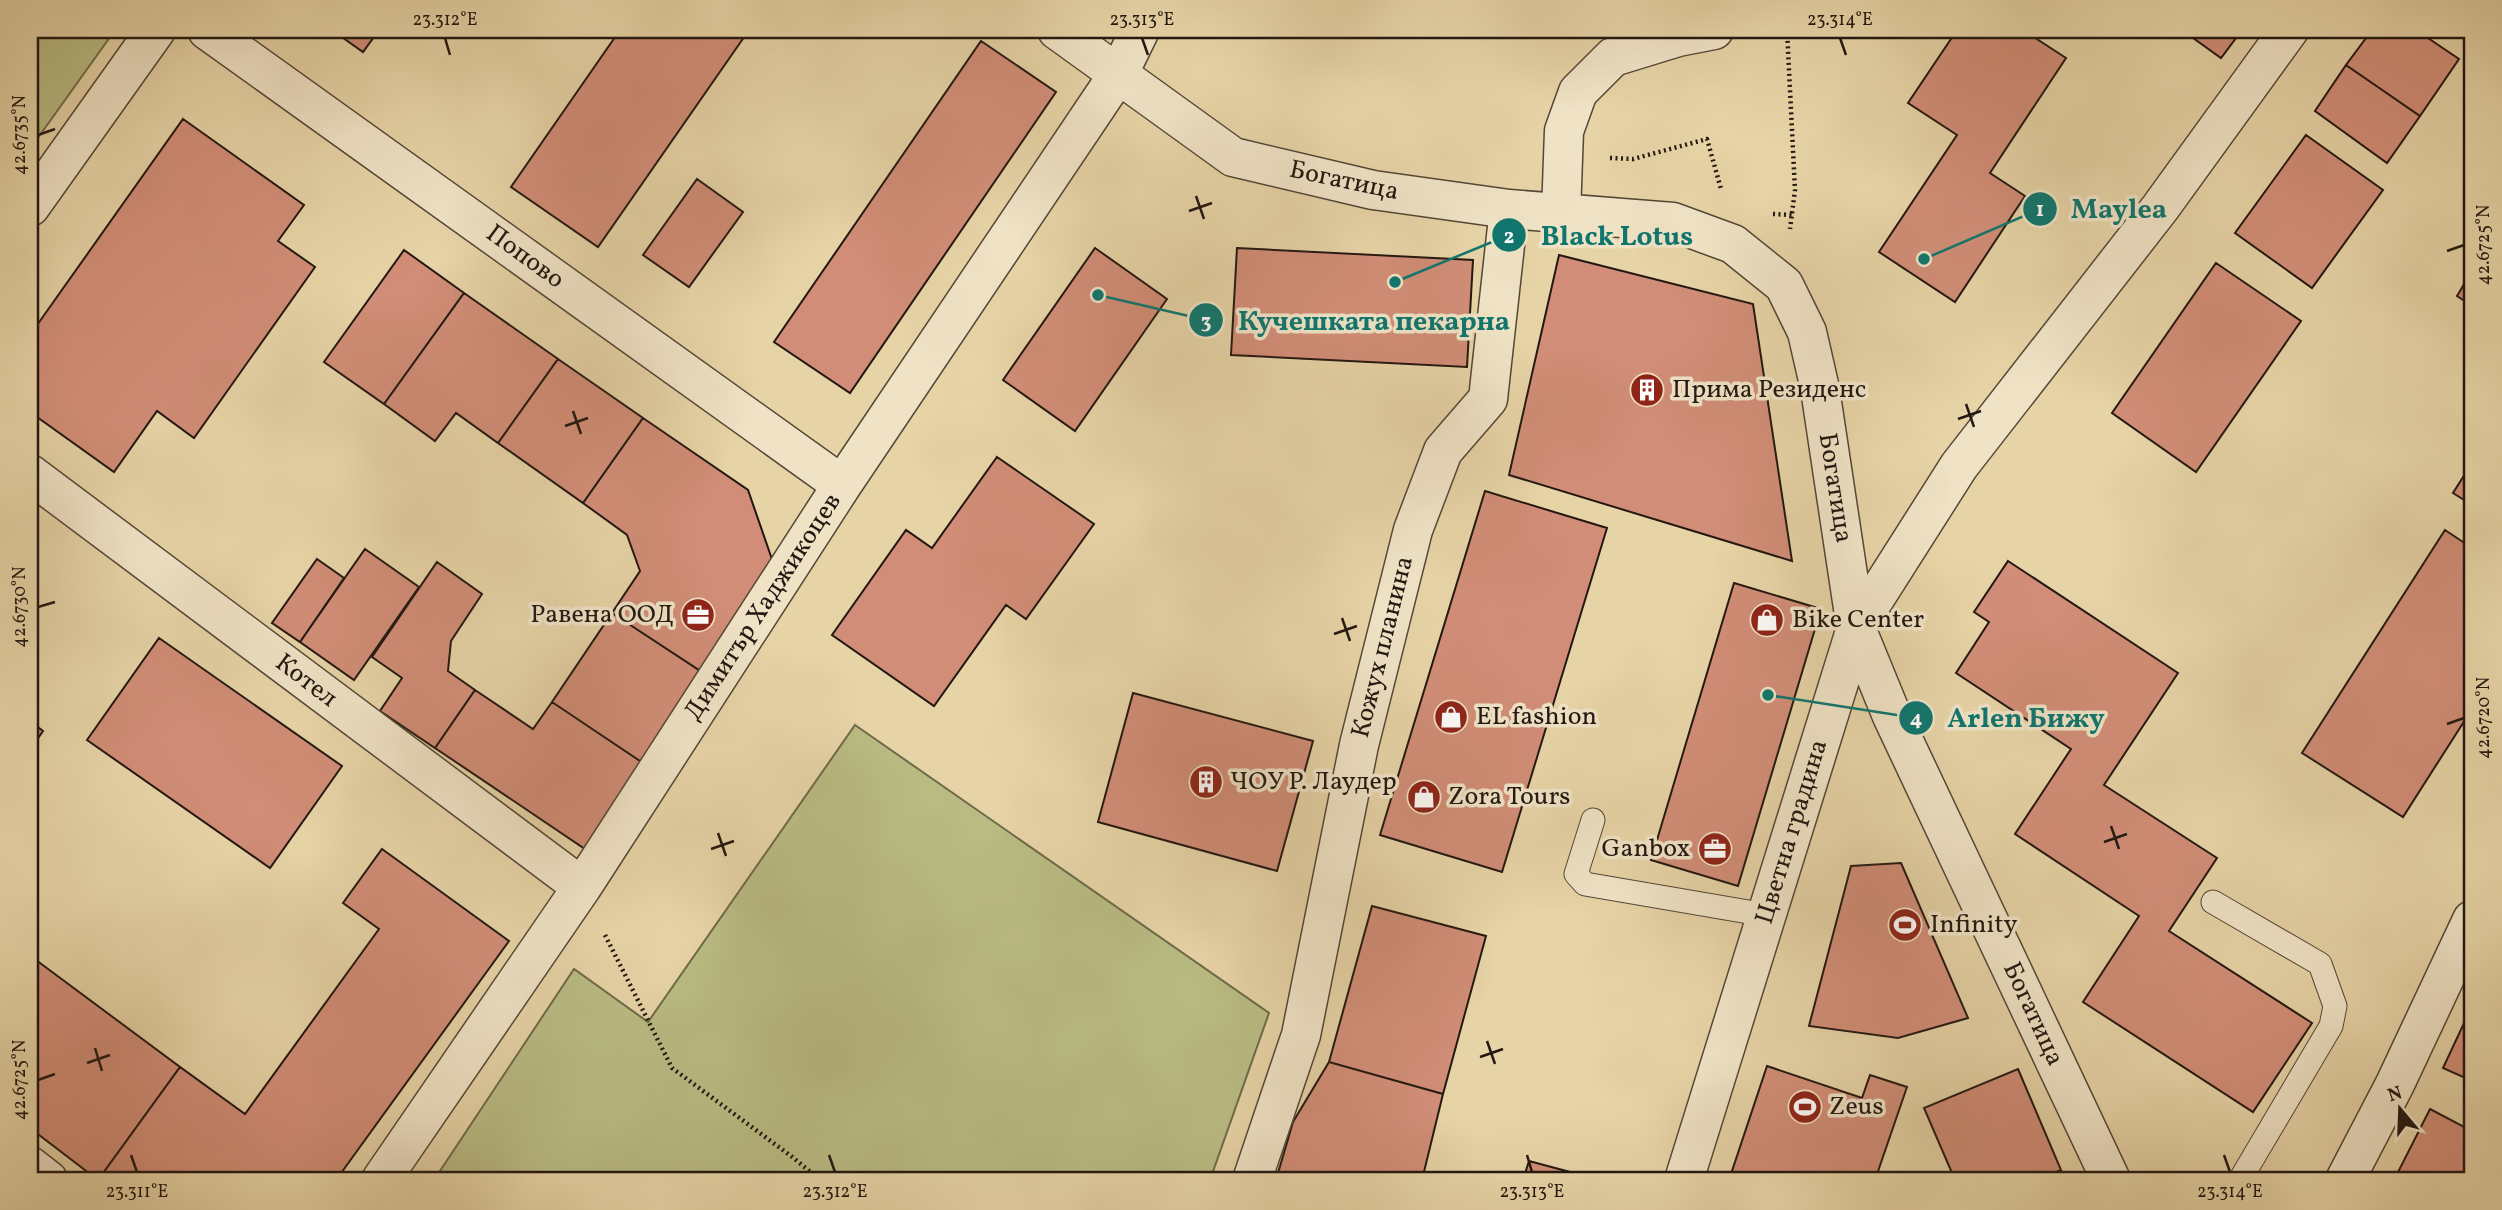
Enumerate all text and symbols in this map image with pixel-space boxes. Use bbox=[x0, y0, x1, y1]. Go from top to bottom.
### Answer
text: 23.312°E bbox=[413, 8, 478, 33]
text: 23.313°E bbox=[1110, 8, 1175, 33]
text: 23.314°E bbox=[1807, 8, 1873, 33]
text: 42.6735°N bbox=[8, 95, 33, 175]
street label: Богатица bbox=[1286, 152, 1402, 210]
callout: Maylea bbox=[2022, 184, 2181, 233]
text: Maylea bbox=[2071, 191, 2167, 230]
text: 1 bbox=[2036, 196, 2044, 225]
text: 42.6725°N bbox=[2472, 205, 2497, 285]
callout: Black Lotus bbox=[1492, 211, 1707, 260]
street label: Попово bbox=[478, 216, 572, 298]
text: Black Lotus bbox=[1541, 218, 1693, 257]
text: 2 bbox=[1504, 223, 1514, 252]
callout: Кучешката пекарна bbox=[1189, 296, 1524, 345]
text: Кучешката пекарна bbox=[1238, 303, 1510, 342]
text: 3 bbox=[1201, 308, 1211, 337]
building icon: Прима Резиденс bbox=[1628, 371, 1666, 409]
place label: Прима Резиденс bbox=[1672, 372, 1866, 408]
street label: Богатица bbox=[1809, 430, 1861, 546]
street label: Димитър Хаджикоцев bbox=[676, 486, 850, 728]
street label: Кожух планина bbox=[1343, 552, 1423, 742]
text: 42.6730°N bbox=[8, 566, 33, 648]
office icon: Равена ООД bbox=[679, 596, 717, 634]
place label: Равена ООД bbox=[530, 597, 674, 633]
shop icon: Bike Center bbox=[1748, 601, 1786, 639]
place label: Bike Center bbox=[1792, 602, 1924, 638]
street label: Котел bbox=[267, 646, 345, 716]
text: 42.6720°N bbox=[2472, 677, 2497, 759]
callout: Arlen Бижу bbox=[1898, 693, 2119, 742]
shop icon: EL fashion bbox=[1432, 698, 1470, 736]
place label: EL fashion bbox=[1476, 699, 1597, 735]
text: Arlen Бижу bbox=[1947, 700, 2105, 739]
text: 4 bbox=[1910, 705, 1923, 734]
street label: Цветна градина bbox=[1747, 735, 1837, 929]
building icon: ЧОУ Р. Лаудер bbox=[1187, 763, 1225, 801]
place label: ЧОУ Р. Лаудер bbox=[1230, 764, 1397, 800]
shop icon: Zora Tours bbox=[1405, 778, 1443, 816]
place label: Zora Tours bbox=[1448, 779, 1570, 815]
office icon: Ganbox bbox=[1696, 830, 1734, 868]
place label: Ganbox bbox=[1601, 831, 1690, 867]
sports icon: Infinity bbox=[1886, 906, 1924, 944]
place label: Infinity bbox=[1930, 907, 2018, 943]
street label: Богатица bbox=[1993, 956, 2073, 1072]
text: 42.6725°N bbox=[8, 1040, 33, 1120]
north arrow bbox=[2366, 1074, 2436, 1144]
text: N bbox=[2384, 1080, 2406, 1109]
sports icon: Zeus bbox=[1786, 1088, 1824, 1126]
place label: Zeus bbox=[1829, 1089, 1884, 1125]
text: 23.311°E bbox=[106, 1180, 169, 1205]
text: 23.312°E bbox=[803, 1180, 868, 1205]
text: 23.313°E bbox=[1500, 1180, 1565, 1205]
text: 23.314°E bbox=[2197, 1180, 2263, 1205]

